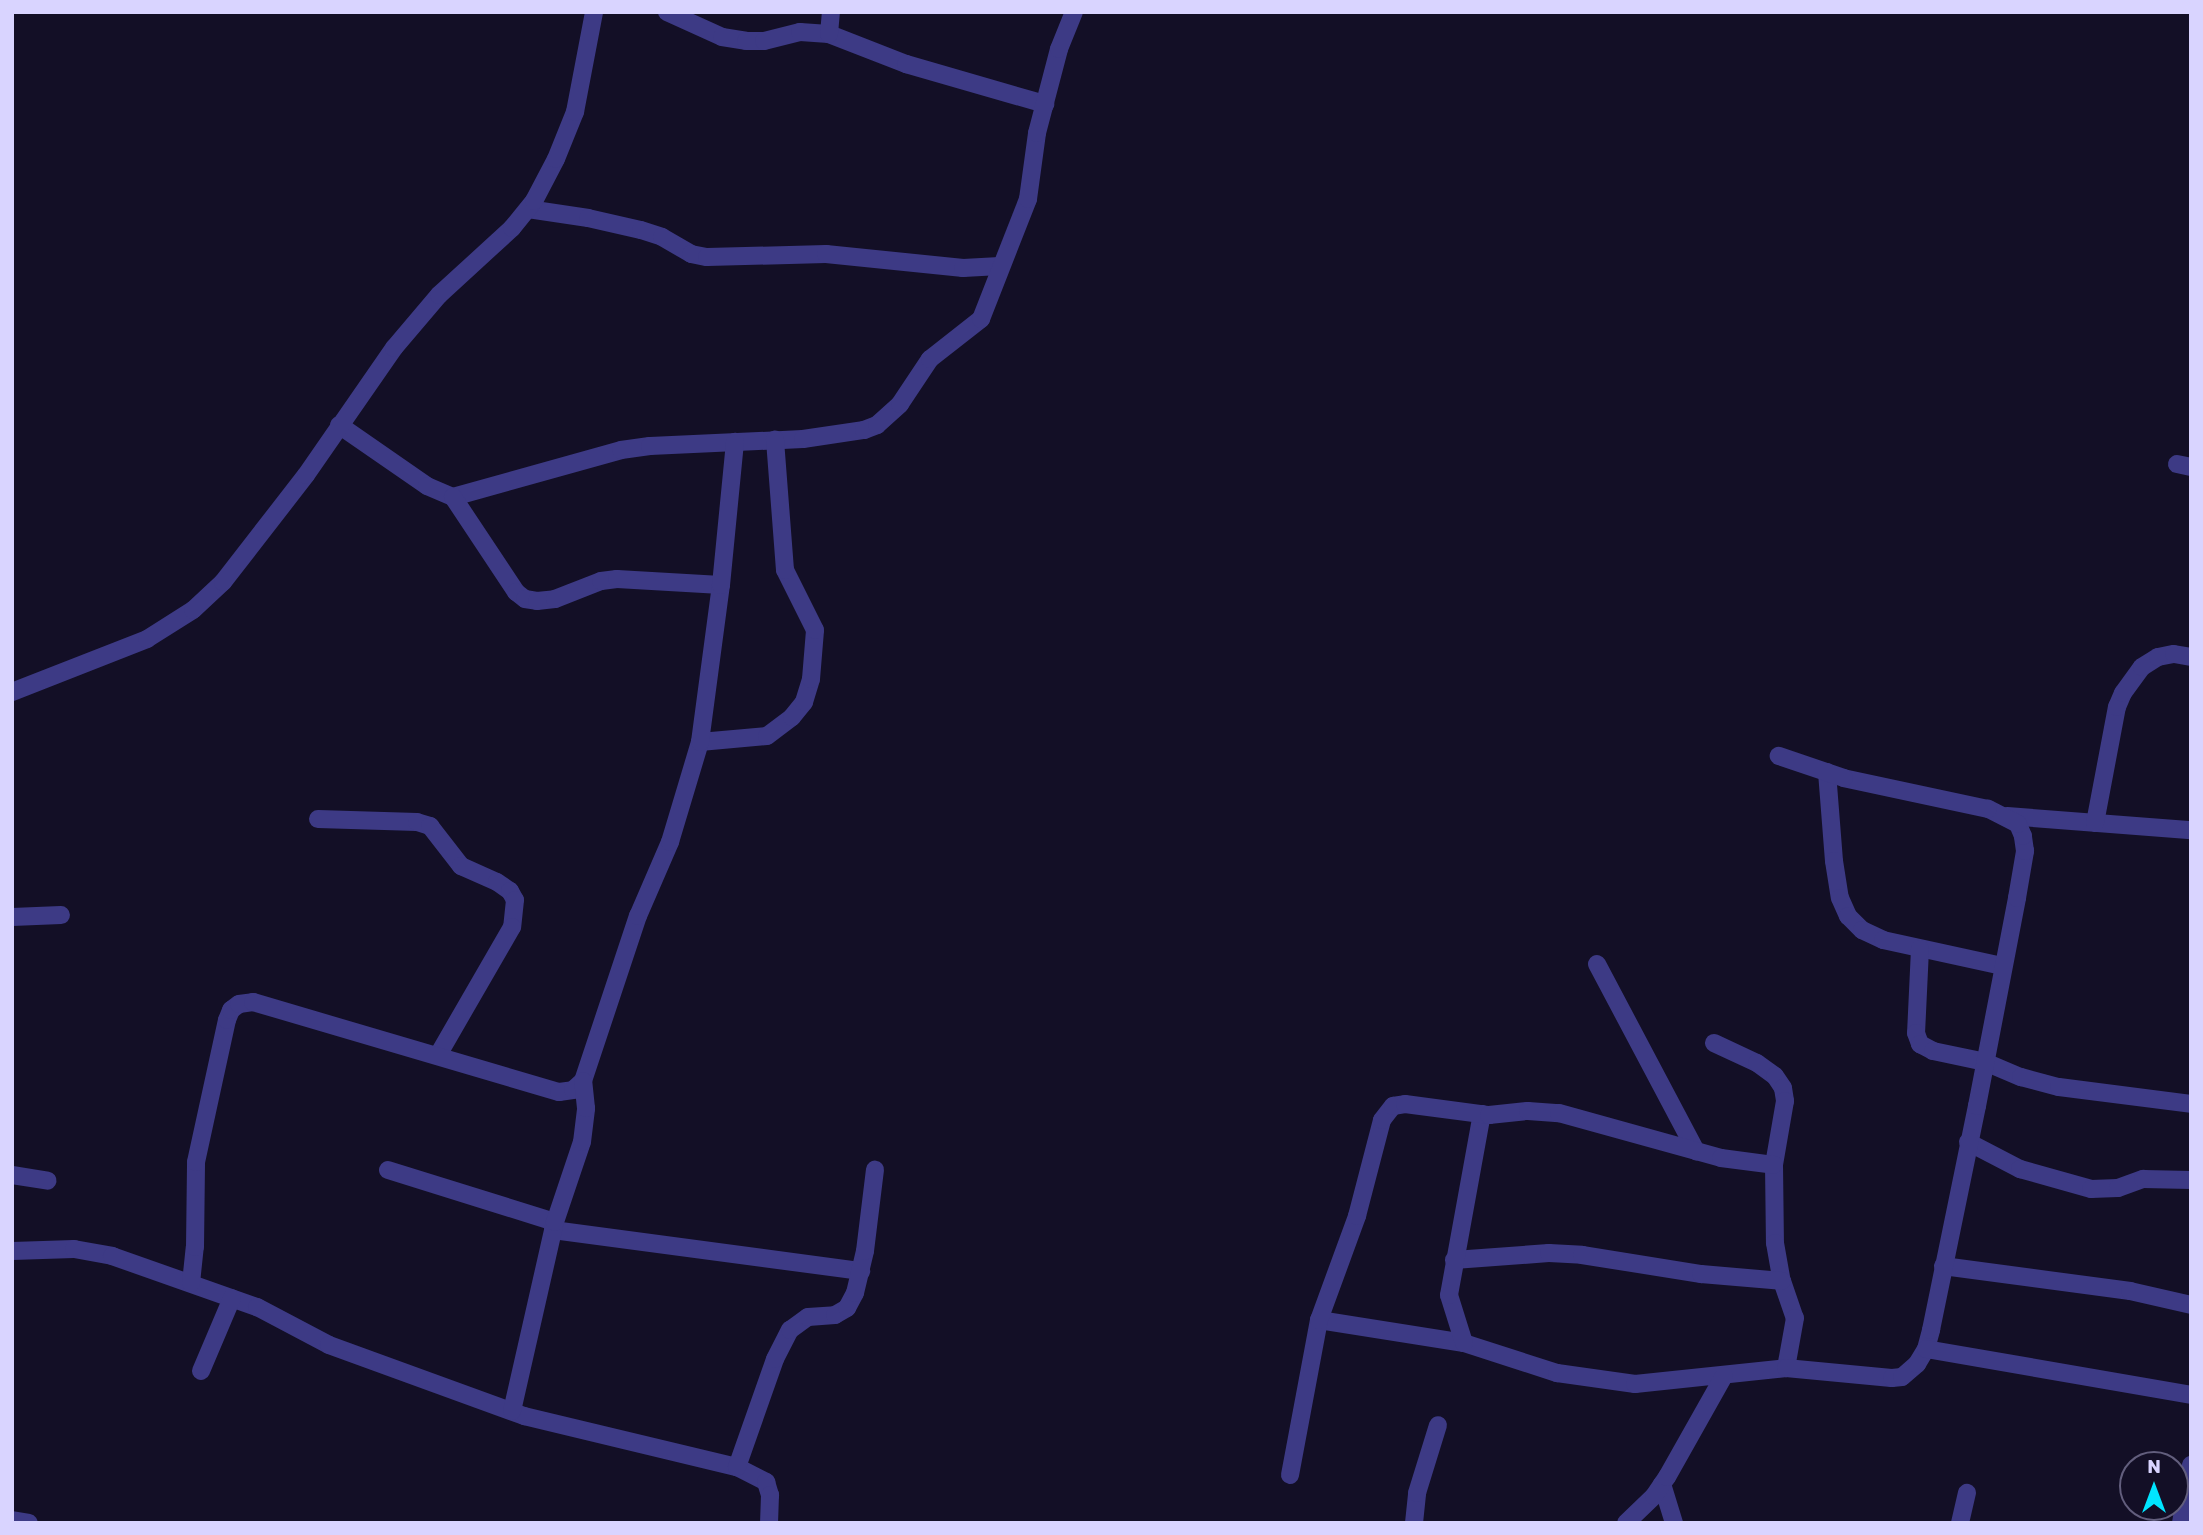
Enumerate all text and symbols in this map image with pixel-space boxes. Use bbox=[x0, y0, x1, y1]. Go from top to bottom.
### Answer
north arrow bbox=[2119, 1451, 2189, 1521]
text: N bbox=[2147, 1455, 2161, 1478]

